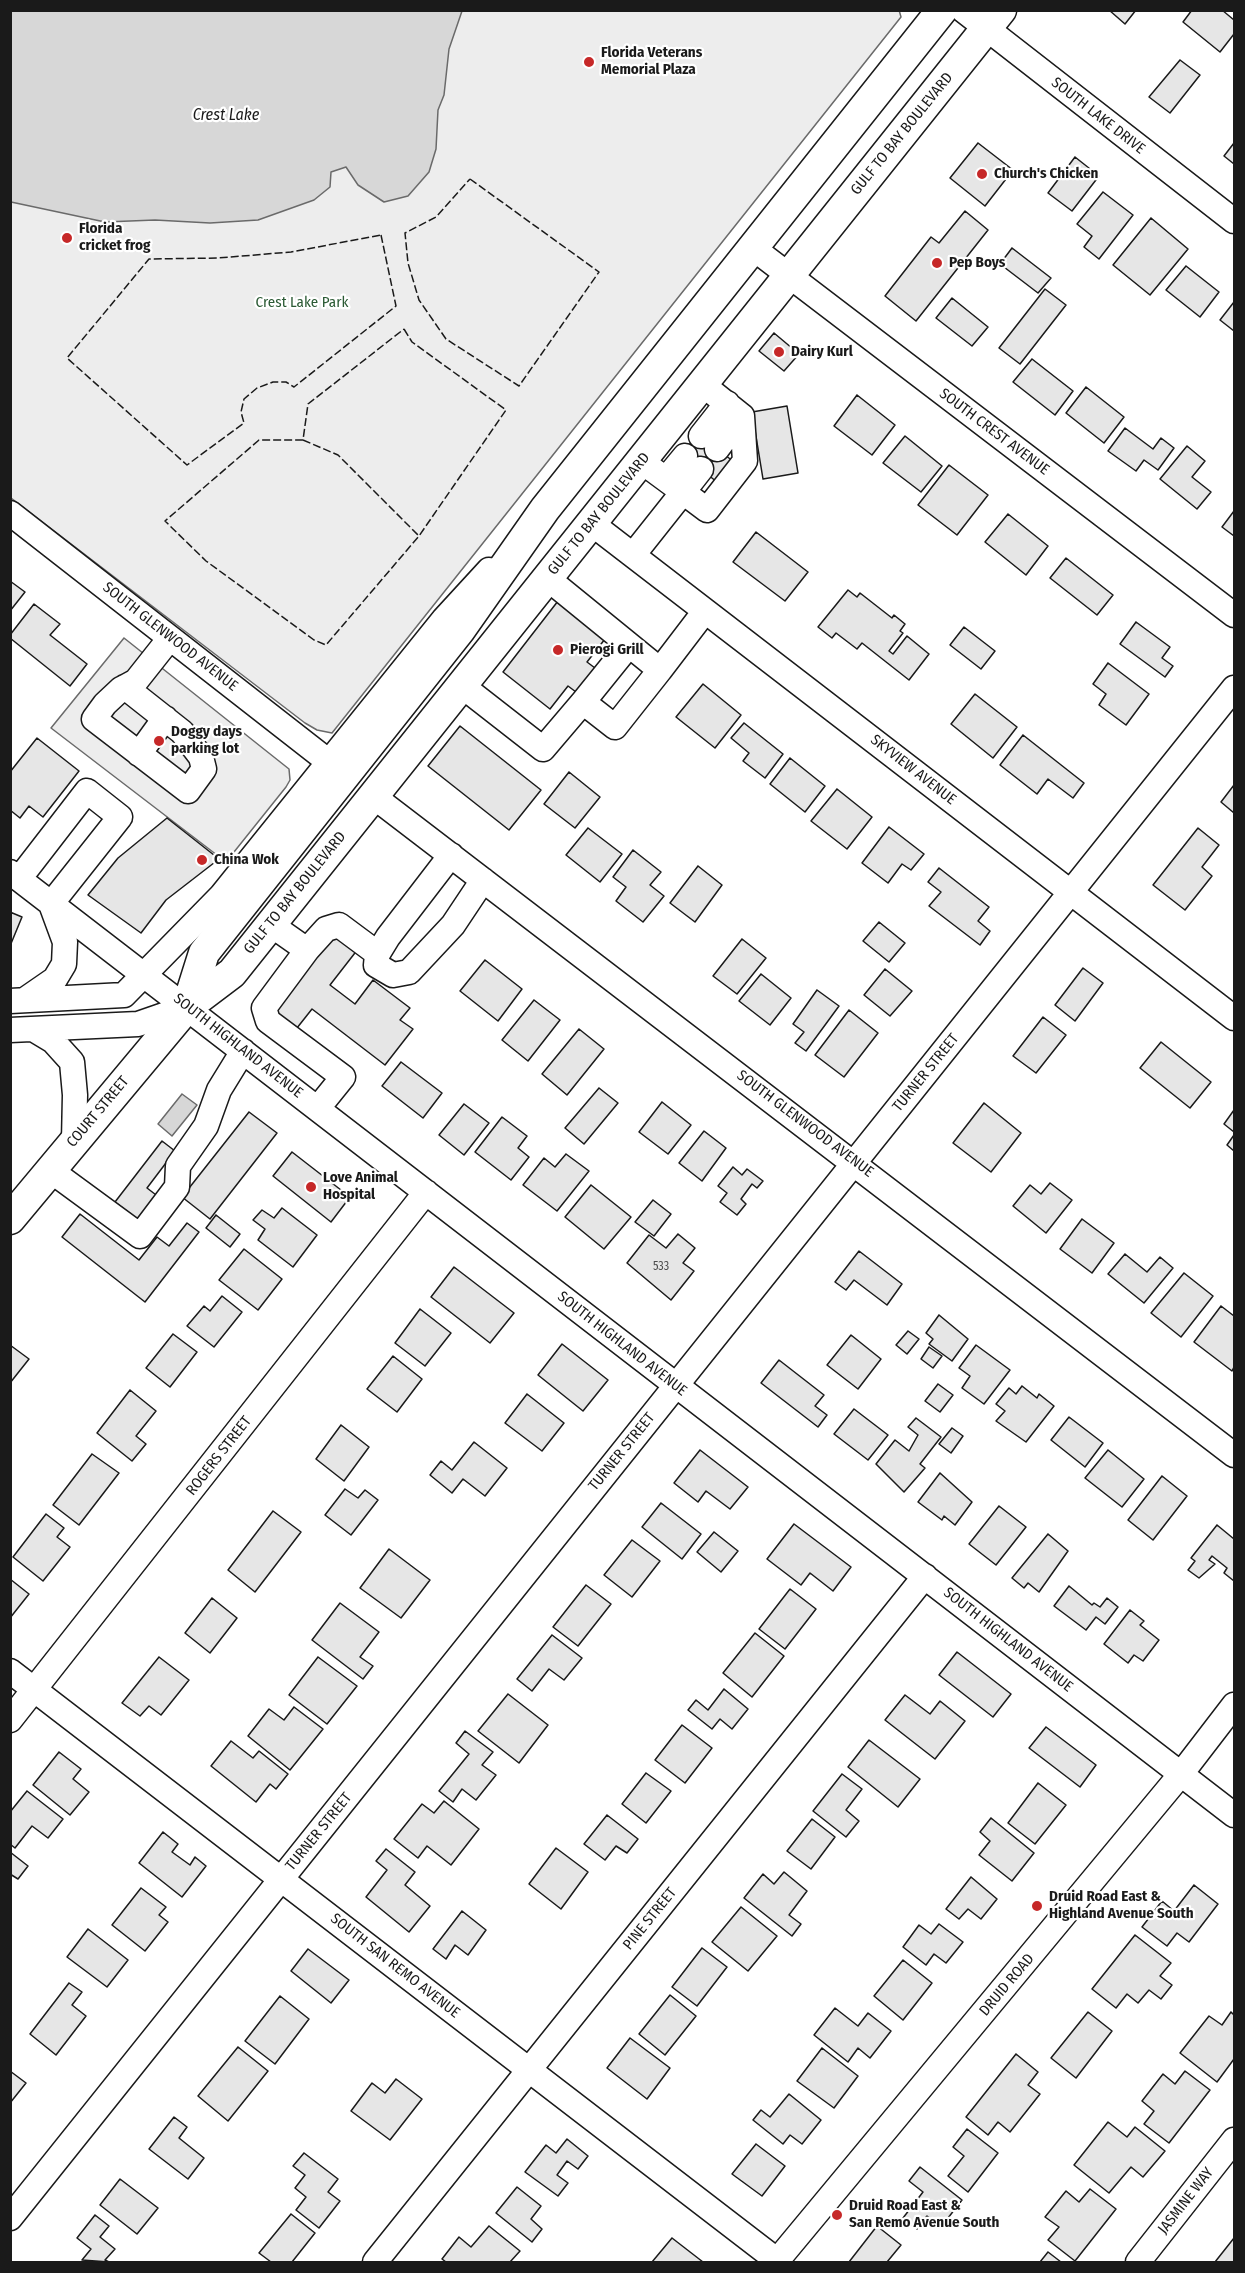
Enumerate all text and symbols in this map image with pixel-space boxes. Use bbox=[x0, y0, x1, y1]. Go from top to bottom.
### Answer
place label: Florida Veterans Memorial Plaza bbox=[601, 44, 702, 79]
marker: Florida Veterans Memorial Plaza bbox=[582, 55, 596, 69]
street label: GULF TO BAY BOULEVARD bbox=[847, 69, 957, 199]
street label: SOUTH LAKE DRIVE bbox=[1048, 74, 1148, 158]
water label: Crest Lake bbox=[193, 106, 259, 126]
place label: Church's Chicken bbox=[994, 165, 1098, 183]
marker: Church's Chicken bbox=[975, 167, 989, 181]
place label: Florida cricket frog bbox=[79, 220, 150, 255]
marker: Florida cricket frog bbox=[60, 231, 74, 245]
place label: Pep Boys bbox=[949, 254, 1005, 272]
marker: Pep Boys bbox=[930, 256, 944, 270]
park label: Crest Lake Park bbox=[256, 294, 348, 312]
place label: Dairy Kurl bbox=[791, 343, 853, 361]
marker: Dairy Kurl bbox=[772, 345, 786, 359]
street label: SOUTH CREST AVENUE bbox=[936, 385, 1052, 479]
street label: GULF TO BAY BOULEVARD bbox=[544, 449, 654, 579]
street label: SOUTH GLENWOOD AVENUE bbox=[99, 579, 241, 695]
place label: Pierogi Grill bbox=[570, 641, 644, 659]
marker: Pierogi Grill bbox=[551, 643, 565, 657]
place label: Doggy days parking lot bbox=[171, 723, 242, 758]
street label: SKYVIEW AVENUE bbox=[867, 731, 959, 809]
marker: Doggy days parking lot bbox=[152, 734, 166, 748]
street label: GULF TO BAY BOULEVARD bbox=[240, 828, 350, 958]
place label: China Wok bbox=[214, 851, 279, 869]
marker: China Wok bbox=[195, 853, 209, 867]
street label: SOUTH HIGHLAND AVENUE bbox=[170, 990, 306, 1102]
street label: TURNER STREET bbox=[889, 1030, 963, 1116]
street label: SOUTH GLENWOOD AVENUE bbox=[733, 1067, 877, 1181]
street label: COURT STREET bbox=[63, 1073, 133, 1151]
place label: Love Animal Hospital bbox=[323, 1169, 398, 1204]
marker: Love Animal Hospital bbox=[304, 1180, 318, 1194]
house number: 533 bbox=[653, 1260, 669, 1274]
street label: SOUTH HIGHLAND AVENUE bbox=[554, 1288, 690, 1400]
street label: TURNER STREET bbox=[585, 1409, 659, 1495]
street label: ROGERS STREET bbox=[183, 1413, 255, 1499]
street label: SOUTH HIGHLAND AVENUE bbox=[940, 1584, 1076, 1696]
street label: TURNER STREET bbox=[282, 1789, 356, 1875]
street label: PINE STREET bbox=[620, 1884, 680, 1954]
place label: Druid Road East & Highland Avenue South bbox=[1049, 1888, 1194, 1923]
marker: Druid Road East & Highland Avenue South bbox=[1030, 1899, 1044, 1913]
street label: SOUTH SAN REMO AVENUE bbox=[327, 1910, 463, 2022]
street label: DRUID ROAD bbox=[976, 1950, 1038, 2020]
street label: JASMINE WAY bbox=[1154, 2164, 1218, 2238]
place label: Druid Road East & San Remo Avenue South bbox=[849, 2197, 999, 2232]
marker: Druid Road East & San Remo Avenue South bbox=[830, 2208, 844, 2222]

